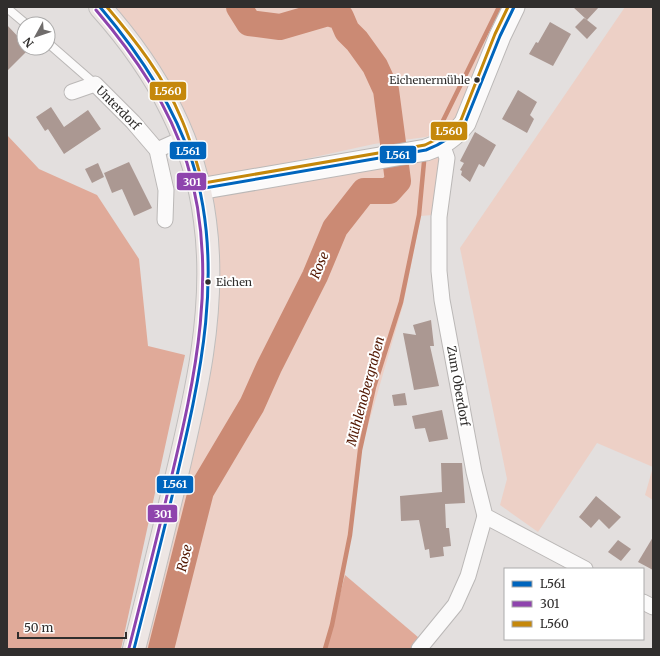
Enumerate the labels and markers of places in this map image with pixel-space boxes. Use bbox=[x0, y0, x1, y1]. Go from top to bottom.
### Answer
place label: Eichenermühle bbox=[389, 73, 470, 87]
marker: Eichenermühle bbox=[472, 75, 482, 85]
place label: Eichen bbox=[216, 275, 253, 289]
marker: Eichen bbox=[203, 277, 213, 287]

